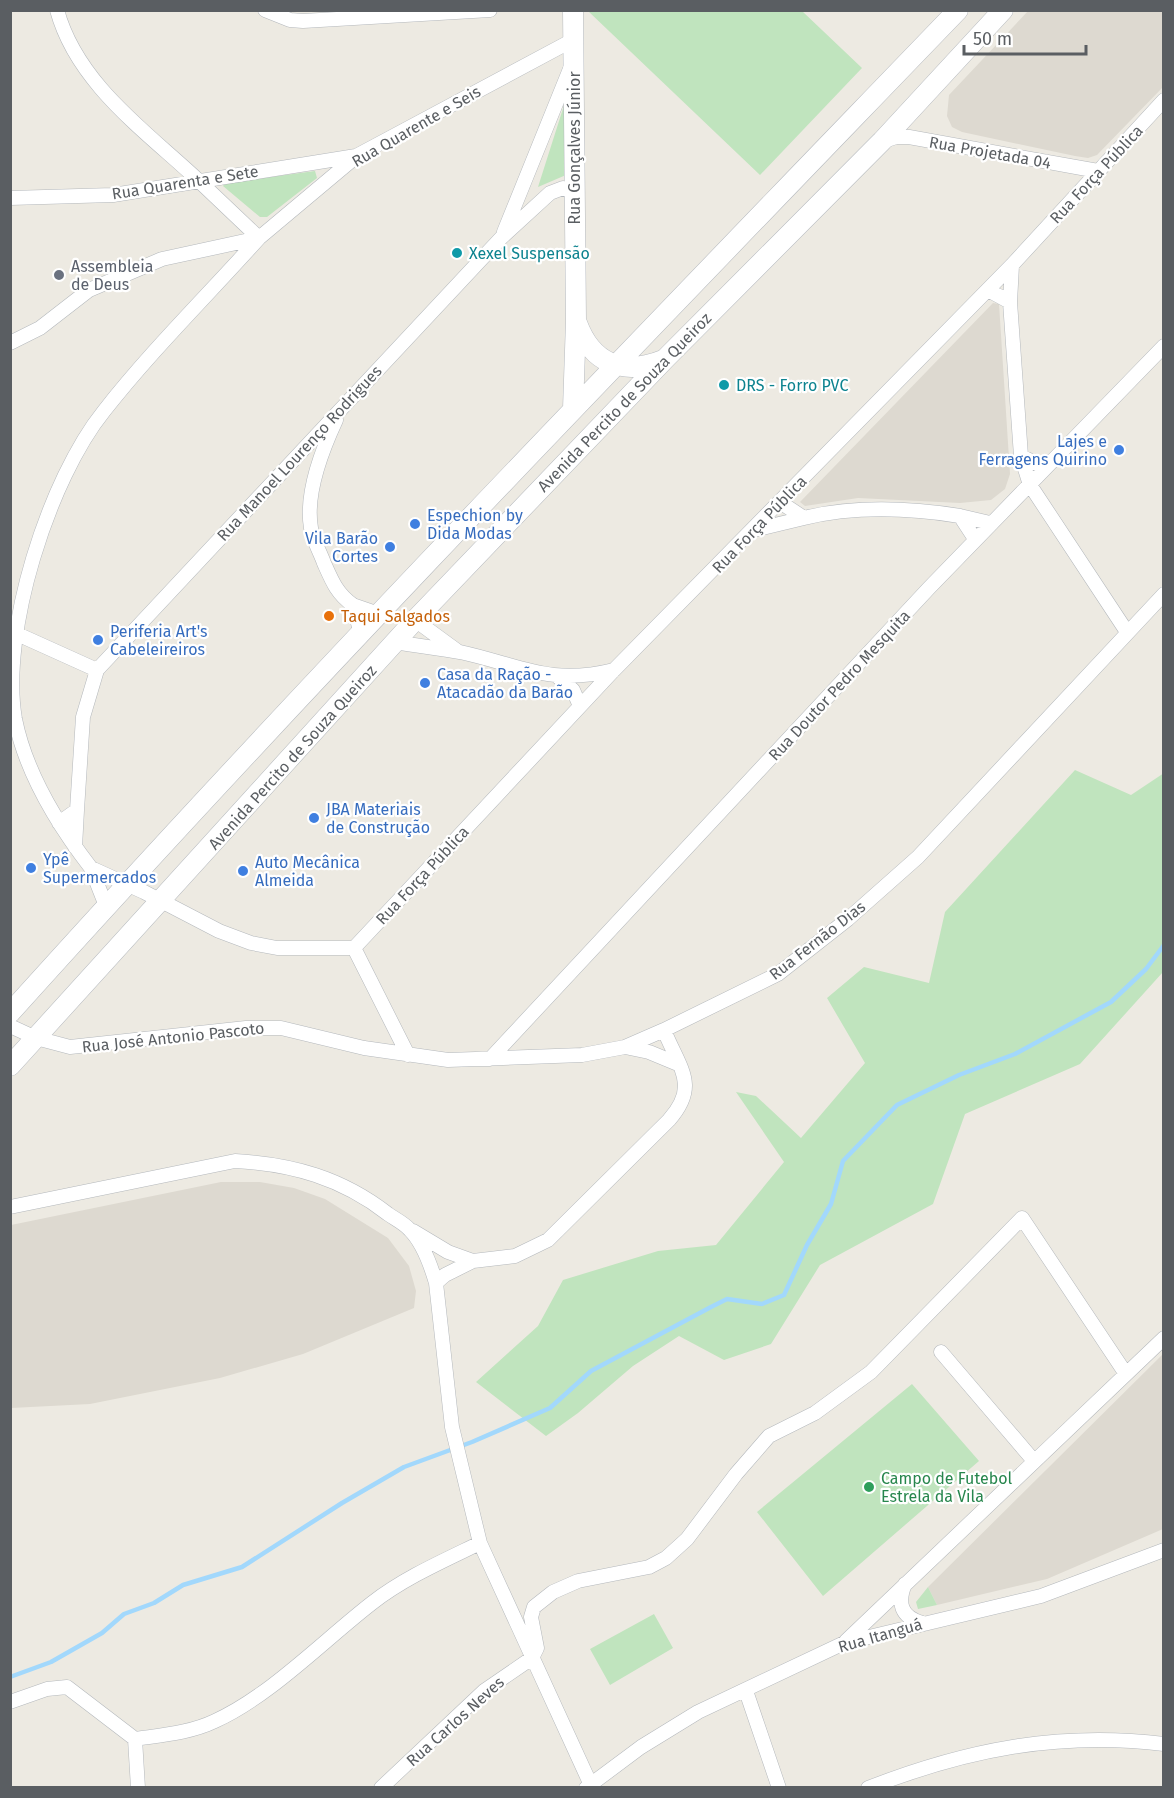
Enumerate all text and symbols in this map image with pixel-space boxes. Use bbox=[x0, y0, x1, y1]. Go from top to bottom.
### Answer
scale bar bbox=[964, 18, 1086, 56]
text: 50 m bbox=[973, 28, 1012, 50]
street label: Rua Gonçalves Júnior bbox=[565, 71, 585, 225]
street label: Rua Quarente e Seis bbox=[348, 82, 484, 171]
street label: Rua Força Pública bbox=[1046, 121, 1148, 228]
street label: Rua Projetada 04 bbox=[927, 132, 1053, 173]
street label: Rua Quarenta e Sete bbox=[110, 162, 260, 203]
place label: Xexel Suspensão bbox=[469, 244, 590, 263]
marker: Xexel Suspensão bbox=[450, 246, 464, 260]
place label: Assembleia de Deus bbox=[71, 257, 153, 294]
marker: Assembleia de Deus bbox=[52, 268, 66, 282]
street label: Avenida Percito de Souza Queiroz bbox=[534, 309, 715, 496]
street label: Rua Manoel Lourenço Rodrigues bbox=[213, 362, 387, 546]
place label: DRS - Forro PVC bbox=[736, 376, 848, 395]
marker: DRS - Forro PVC bbox=[717, 378, 731, 392]
place label: Lajes e Ferragens Quirino bbox=[978, 432, 1107, 469]
marker: Lajes e Ferragens Quirino bbox=[1112, 443, 1126, 457]
street label: Rua Força Pública bbox=[708, 472, 811, 578]
place label: Espechion by Dida Modas bbox=[427, 506, 523, 543]
marker: Espechion by Dida Modas bbox=[408, 517, 422, 531]
place label: Vila Barão Cortes bbox=[305, 529, 378, 566]
marker: Vila Barão Cortes bbox=[383, 540, 397, 554]
street label: Rua Doutor Pedro Mesquita bbox=[765, 606, 914, 765]
place label: Taqui Salgados bbox=[341, 607, 450, 626]
marker: Taqui Salgados bbox=[322, 609, 336, 623]
place label: Periferia Art's Cabeleireiros bbox=[110, 622, 207, 659]
marker: Periferia Art's Cabeleireiros bbox=[91, 633, 105, 647]
street label: Avenida Percito de Souza Queiroz bbox=[204, 661, 380, 854]
place label: Casa da Ração - Atacadão da Barão bbox=[437, 665, 573, 702]
marker: Casa da Ração - Atacadão da Barão bbox=[418, 676, 432, 690]
place label: JBA Materiais de Construção bbox=[326, 800, 430, 838]
marker: JBA Materiais de Construção bbox=[307, 811, 321, 825]
street label: Rua Força Pública bbox=[372, 822, 474, 929]
place label: Ypê Supermercados bbox=[43, 850, 156, 887]
place label: Auto Mecânica Almeida bbox=[255, 853, 360, 890]
marker: Ypê Supermercados bbox=[24, 861, 38, 875]
marker: Auto Mecânica Almeida bbox=[236, 864, 250, 878]
street label: Rua Fernão Dias bbox=[766, 897, 869, 984]
street label: Rua José Antonio Pascoto bbox=[81, 1018, 265, 1057]
place label: Campo de Futebol Estrela da Vila bbox=[881, 1469, 1013, 1506]
marker: Campo de Futebol Estrela da Vila bbox=[862, 1480, 876, 1494]
street label: Rua Itanguá bbox=[836, 1614, 924, 1657]
street label: Rua Carlos Neves bbox=[403, 1673, 508, 1770]

